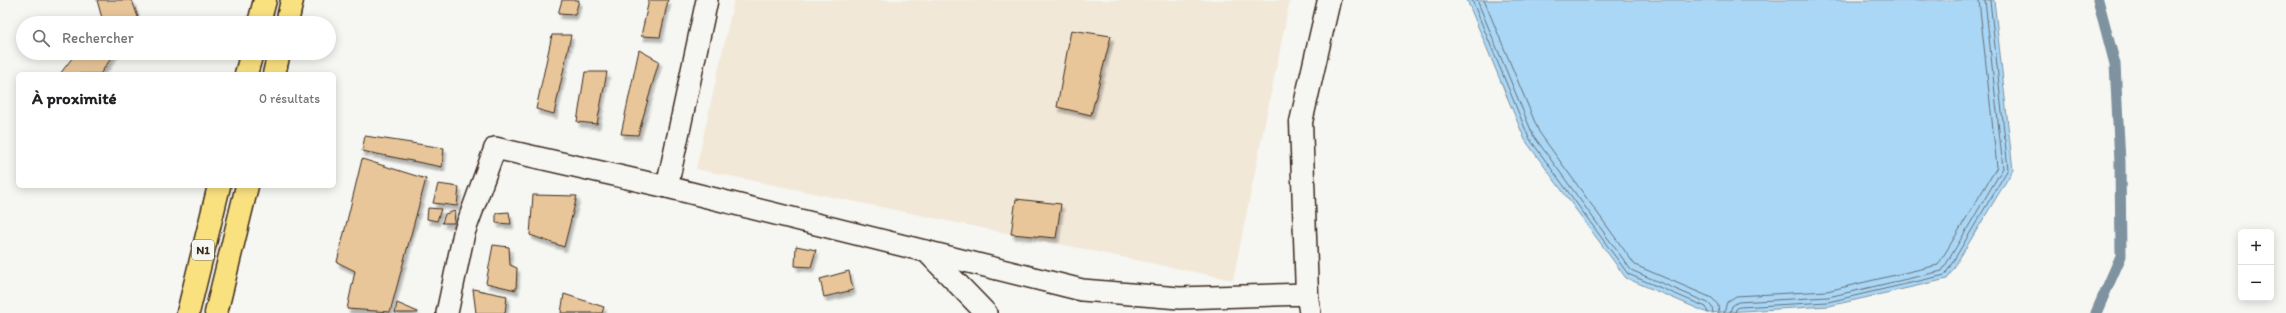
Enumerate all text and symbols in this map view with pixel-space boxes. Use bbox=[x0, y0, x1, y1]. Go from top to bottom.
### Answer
search box bbox=[16, 16, 336, 60]
icon: search bbox=[30, 27, 52, 49]
text: Rechercher bbox=[62, 29, 134, 47]
text: À proximité bbox=[32, 88, 117, 108]
text: 0 résultats bbox=[259, 91, 320, 106]
map controls bbox=[2238, 229, 2274, 301]
button: + bbox=[2238, 229, 2274, 265]
road number: N1 bbox=[192, 240, 214, 260]
button: − bbox=[2238, 265, 2274, 301]

